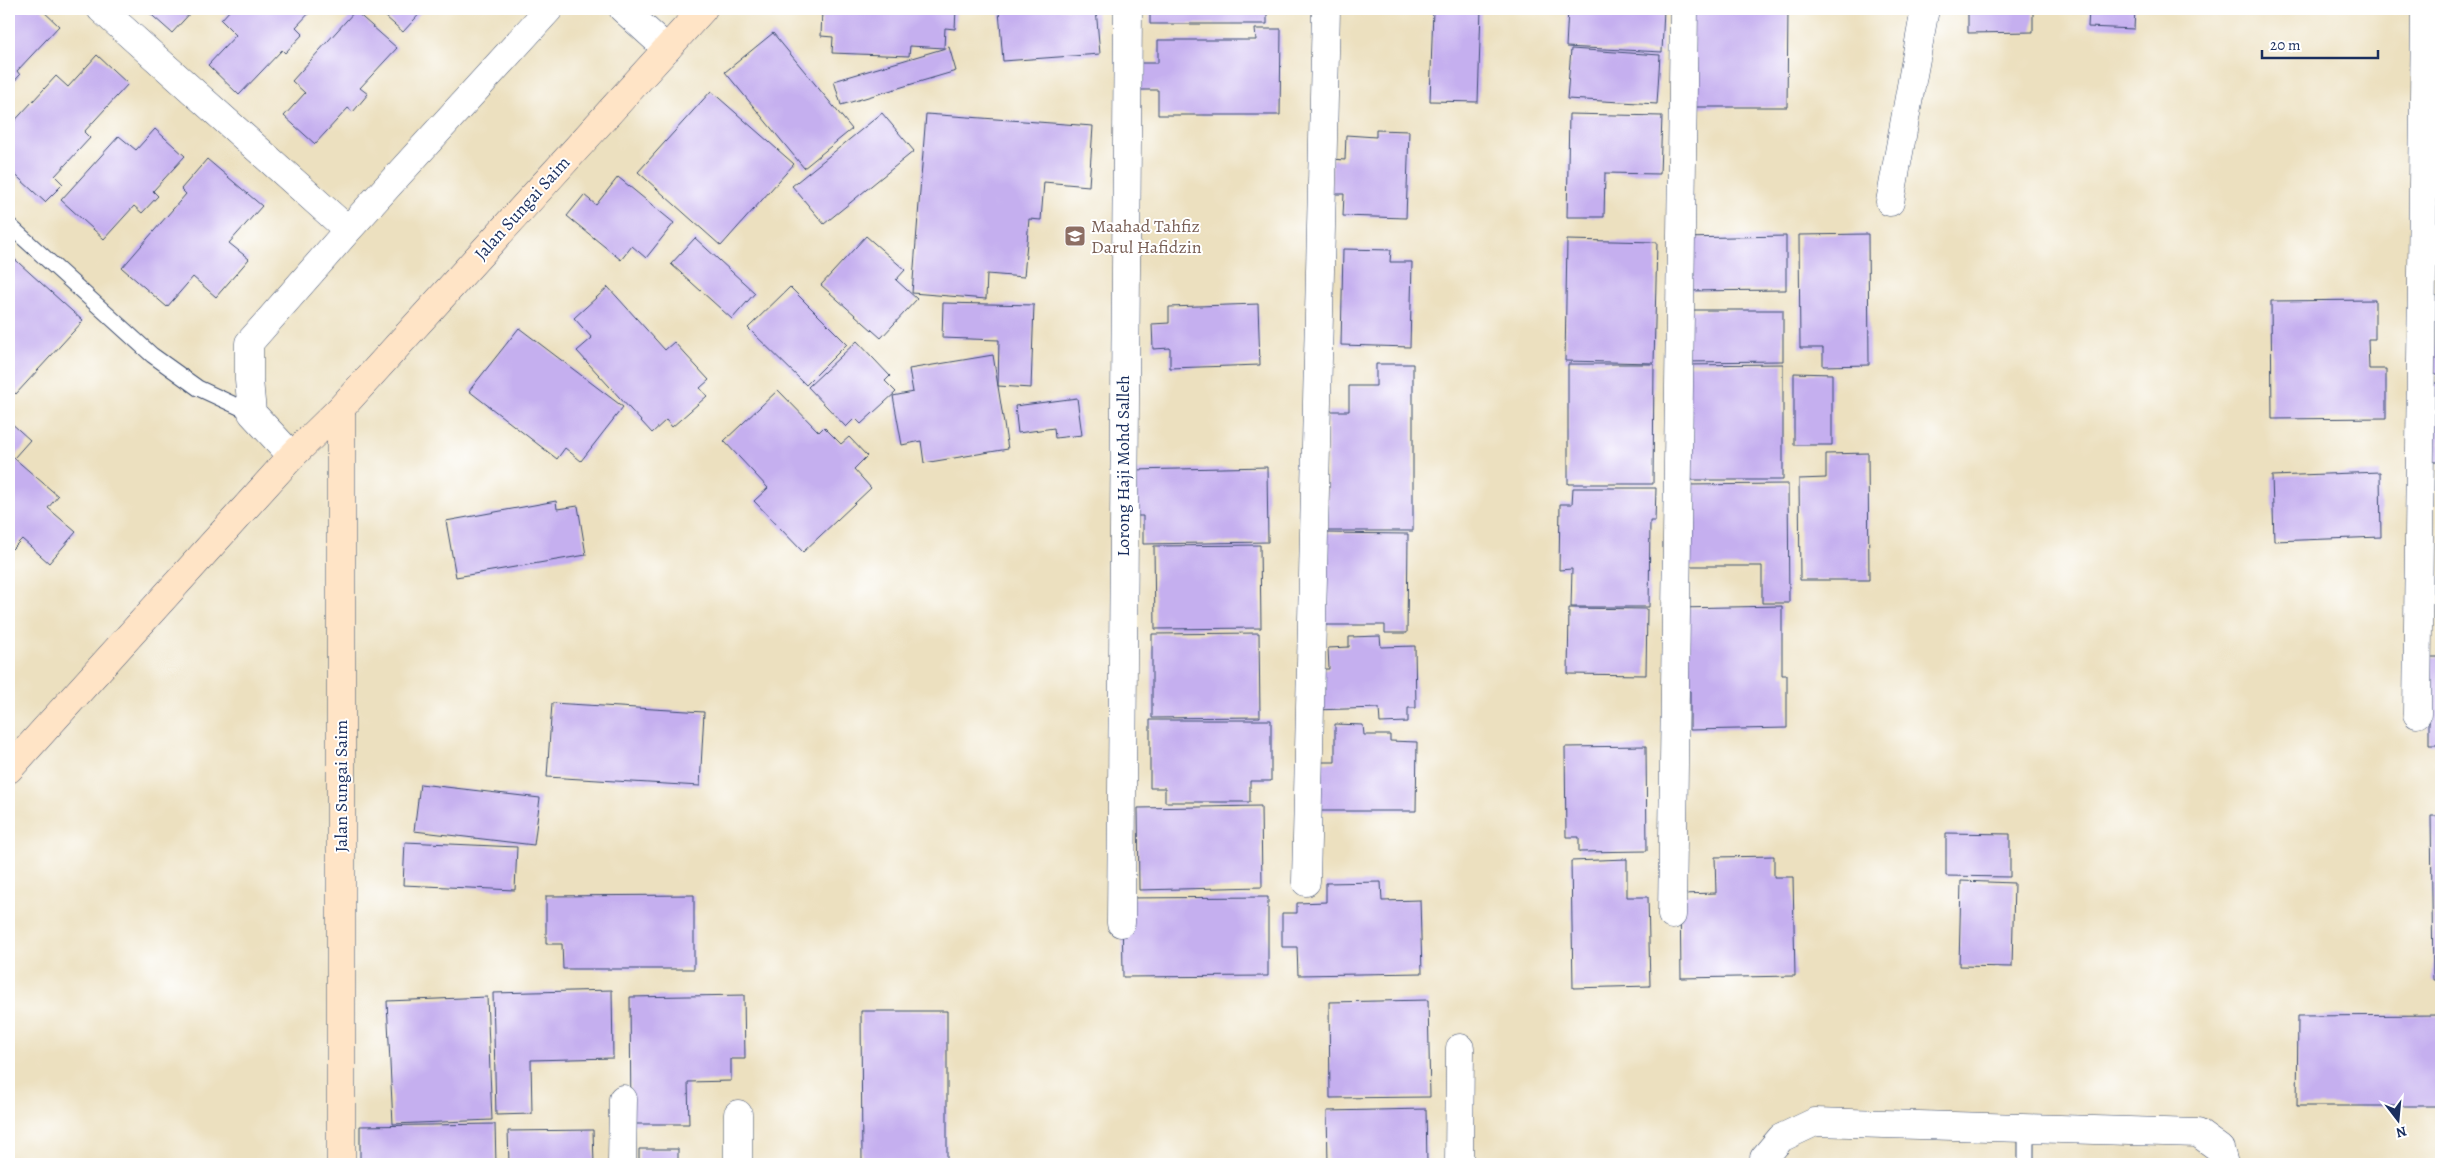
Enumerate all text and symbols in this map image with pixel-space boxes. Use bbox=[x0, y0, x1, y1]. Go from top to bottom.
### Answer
scale bar bbox=[2262, 28, 2379, 60]
text: 20 m bbox=[2270, 35, 2301, 55]
street label: Jalan Sungai Saim bbox=[469, 151, 575, 265]
place label: Maahad Tahfiz Darul Hafidzin bbox=[1091, 214, 1202, 259]
school or university icon: Maahad Tahfiz Darul Hafidzin bbox=[1063, 224, 1087, 248]
street label: Lorong Haji Mohd Salleh bbox=[1111, 375, 1135, 557]
street label: Jalan Sungai Saim bbox=[329, 720, 353, 852]
north arrow bbox=[2372, 1096, 2422, 1146]
text: N bbox=[2394, 1121, 2409, 1143]

